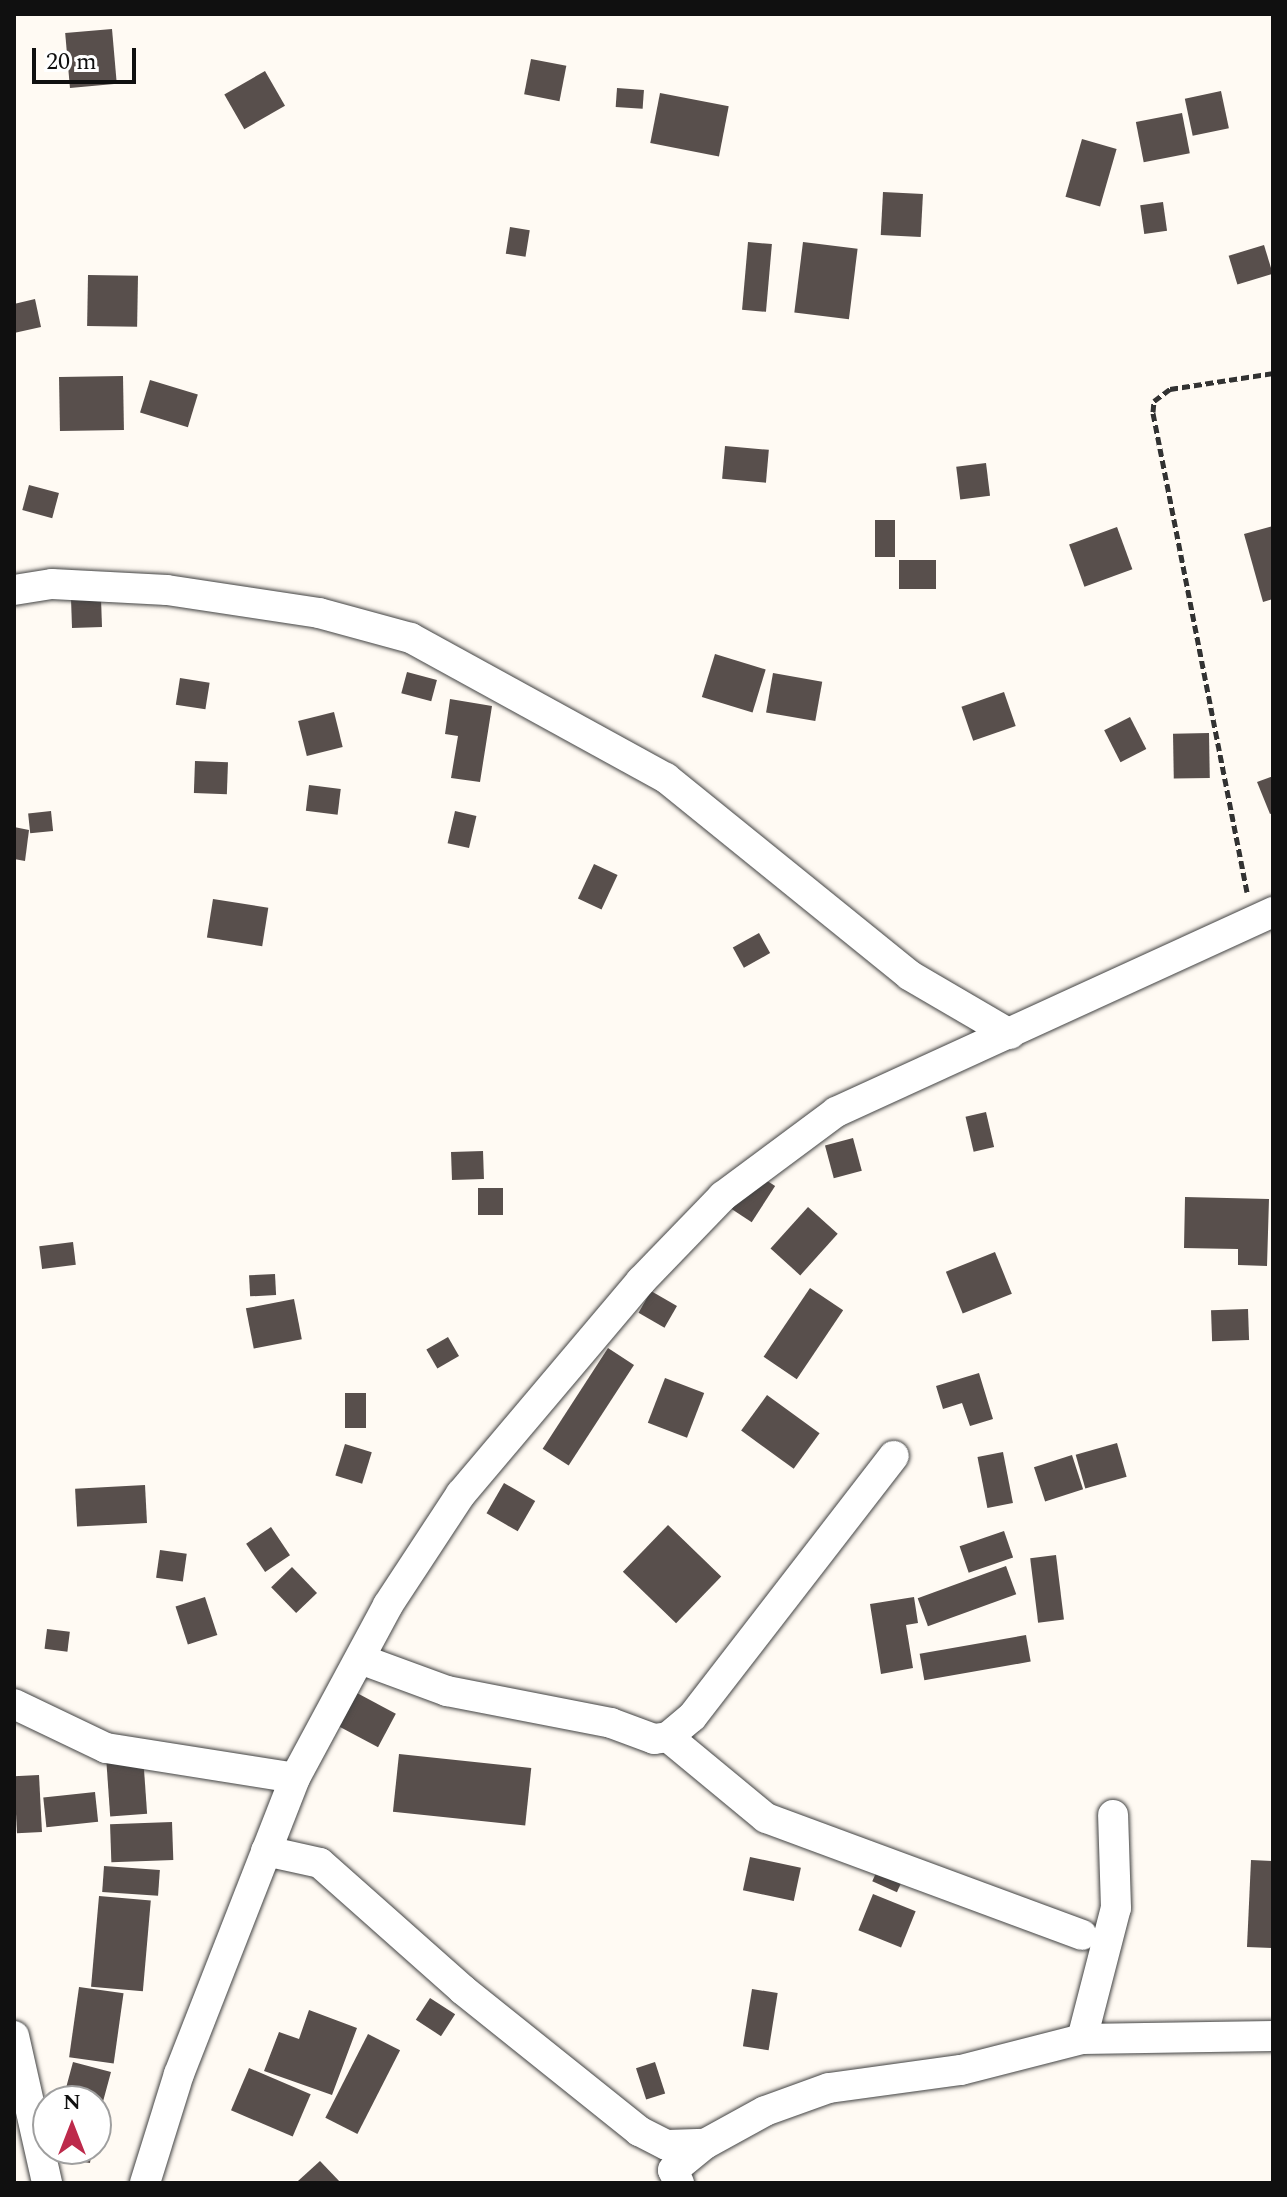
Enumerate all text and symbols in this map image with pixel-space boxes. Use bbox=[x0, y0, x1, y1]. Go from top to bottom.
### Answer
scale bar bbox=[36, 32, 140, 82]
text: 20 m bbox=[46, 44, 97, 80]
north arrow bbox=[32, 2085, 112, 2165]
text: N bbox=[63, 2086, 81, 2119]

